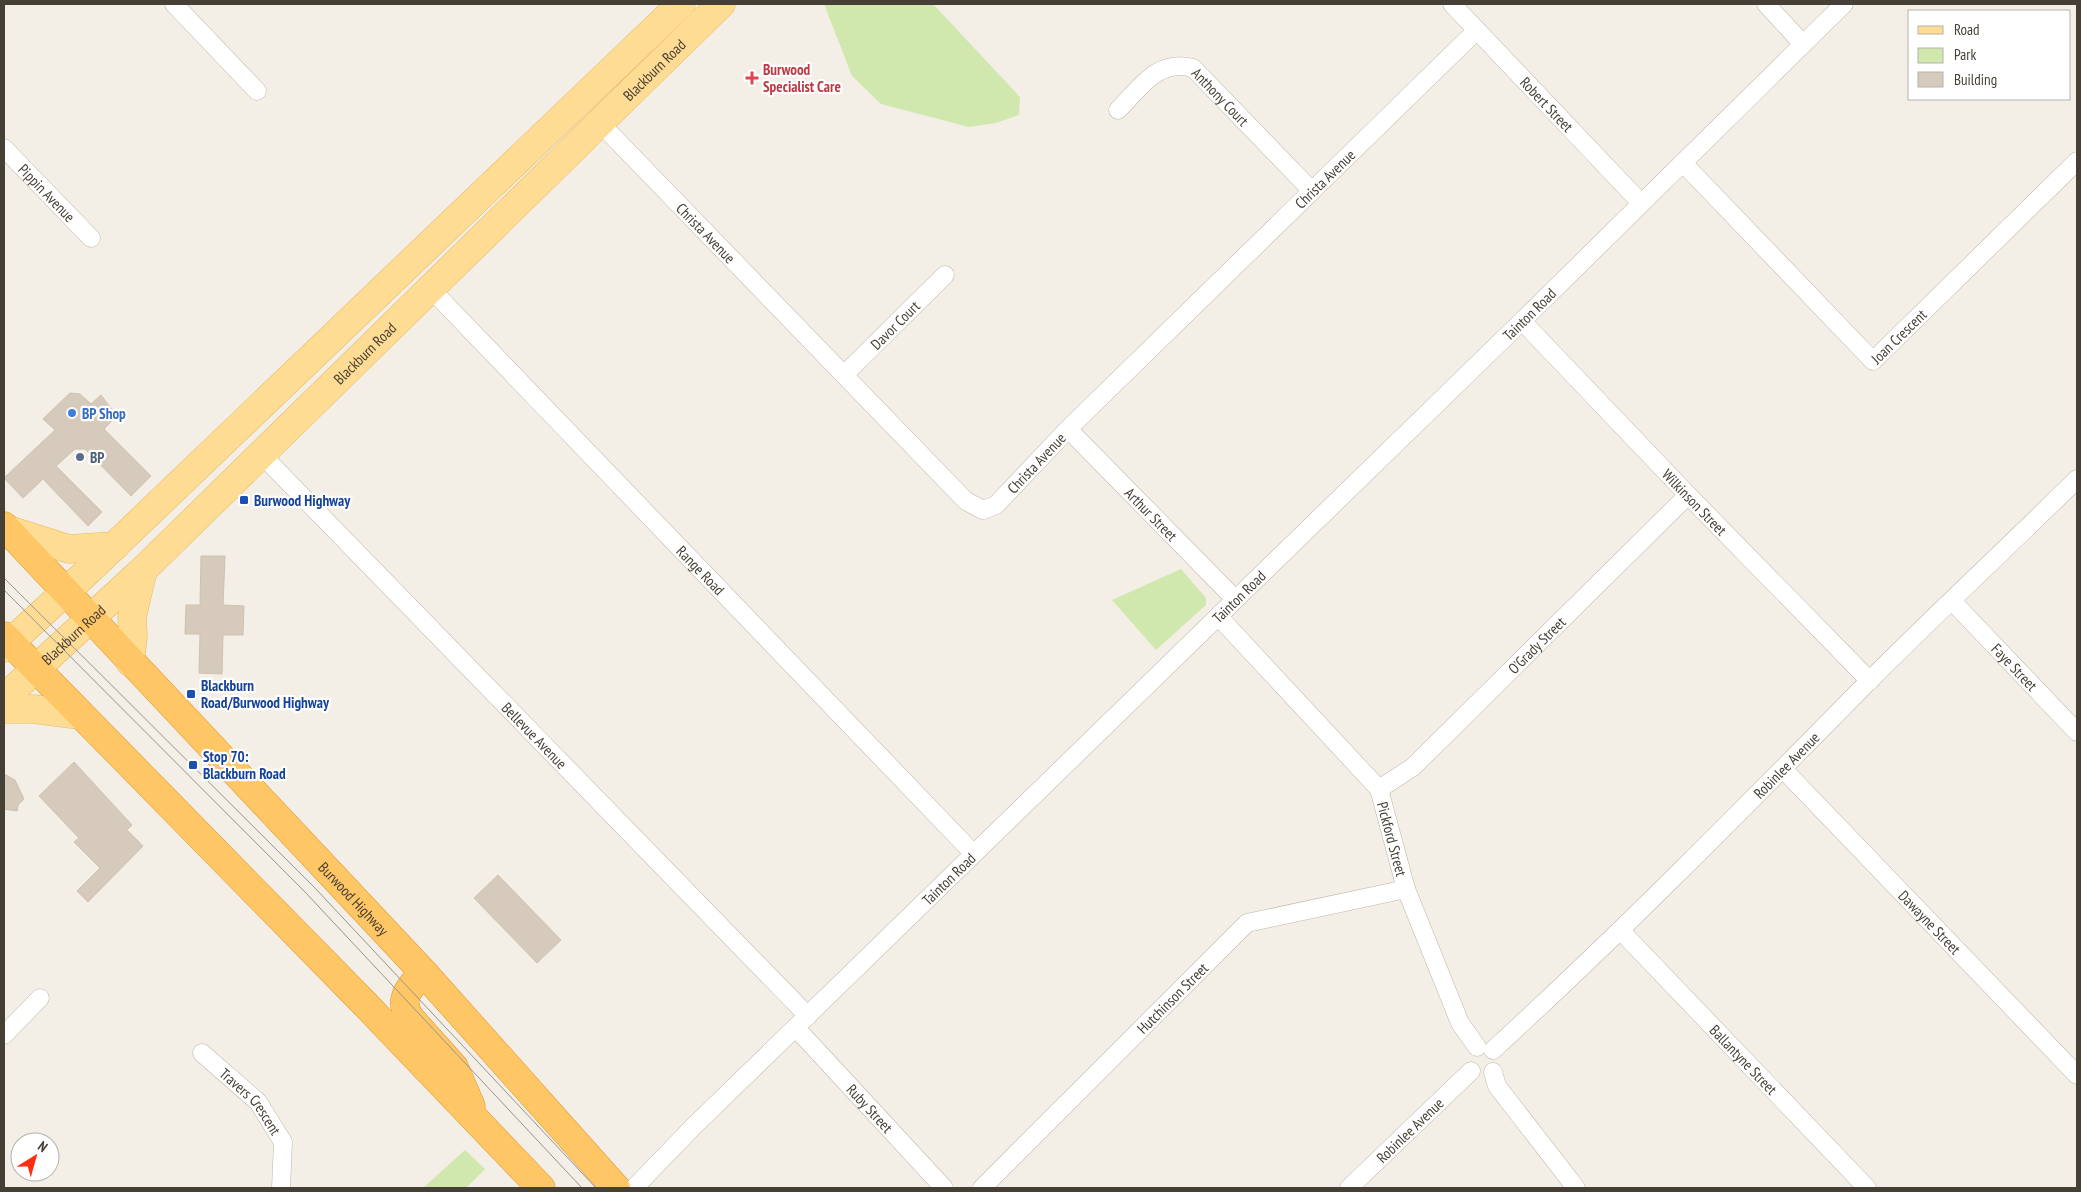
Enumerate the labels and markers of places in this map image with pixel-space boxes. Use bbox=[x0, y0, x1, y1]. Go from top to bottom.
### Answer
place label: Burwood Specialist Care bbox=[763, 60, 841, 96]
marker: Burwood Specialist Care bbox=[745, 71, 759, 85]
place label: BP Shop bbox=[82, 404, 126, 423]
marker: BP Shop bbox=[66, 407, 78, 419]
place label: BP bbox=[90, 448, 105, 467]
marker: BP bbox=[74, 451, 86, 463]
place label: Burwood Highway bbox=[254, 491, 351, 510]
marker: Burwood Highway bbox=[238, 494, 250, 506]
place label: Blackburn Road/Burwood Highway bbox=[201, 676, 330, 712]
marker: Blackburn Road/Burwood Highway bbox=[185, 688, 197, 700]
place label: Stop 70: Blackburn Road bbox=[203, 747, 286, 783]
marker: Stop 70: Blackburn Road bbox=[187, 759, 199, 771]

